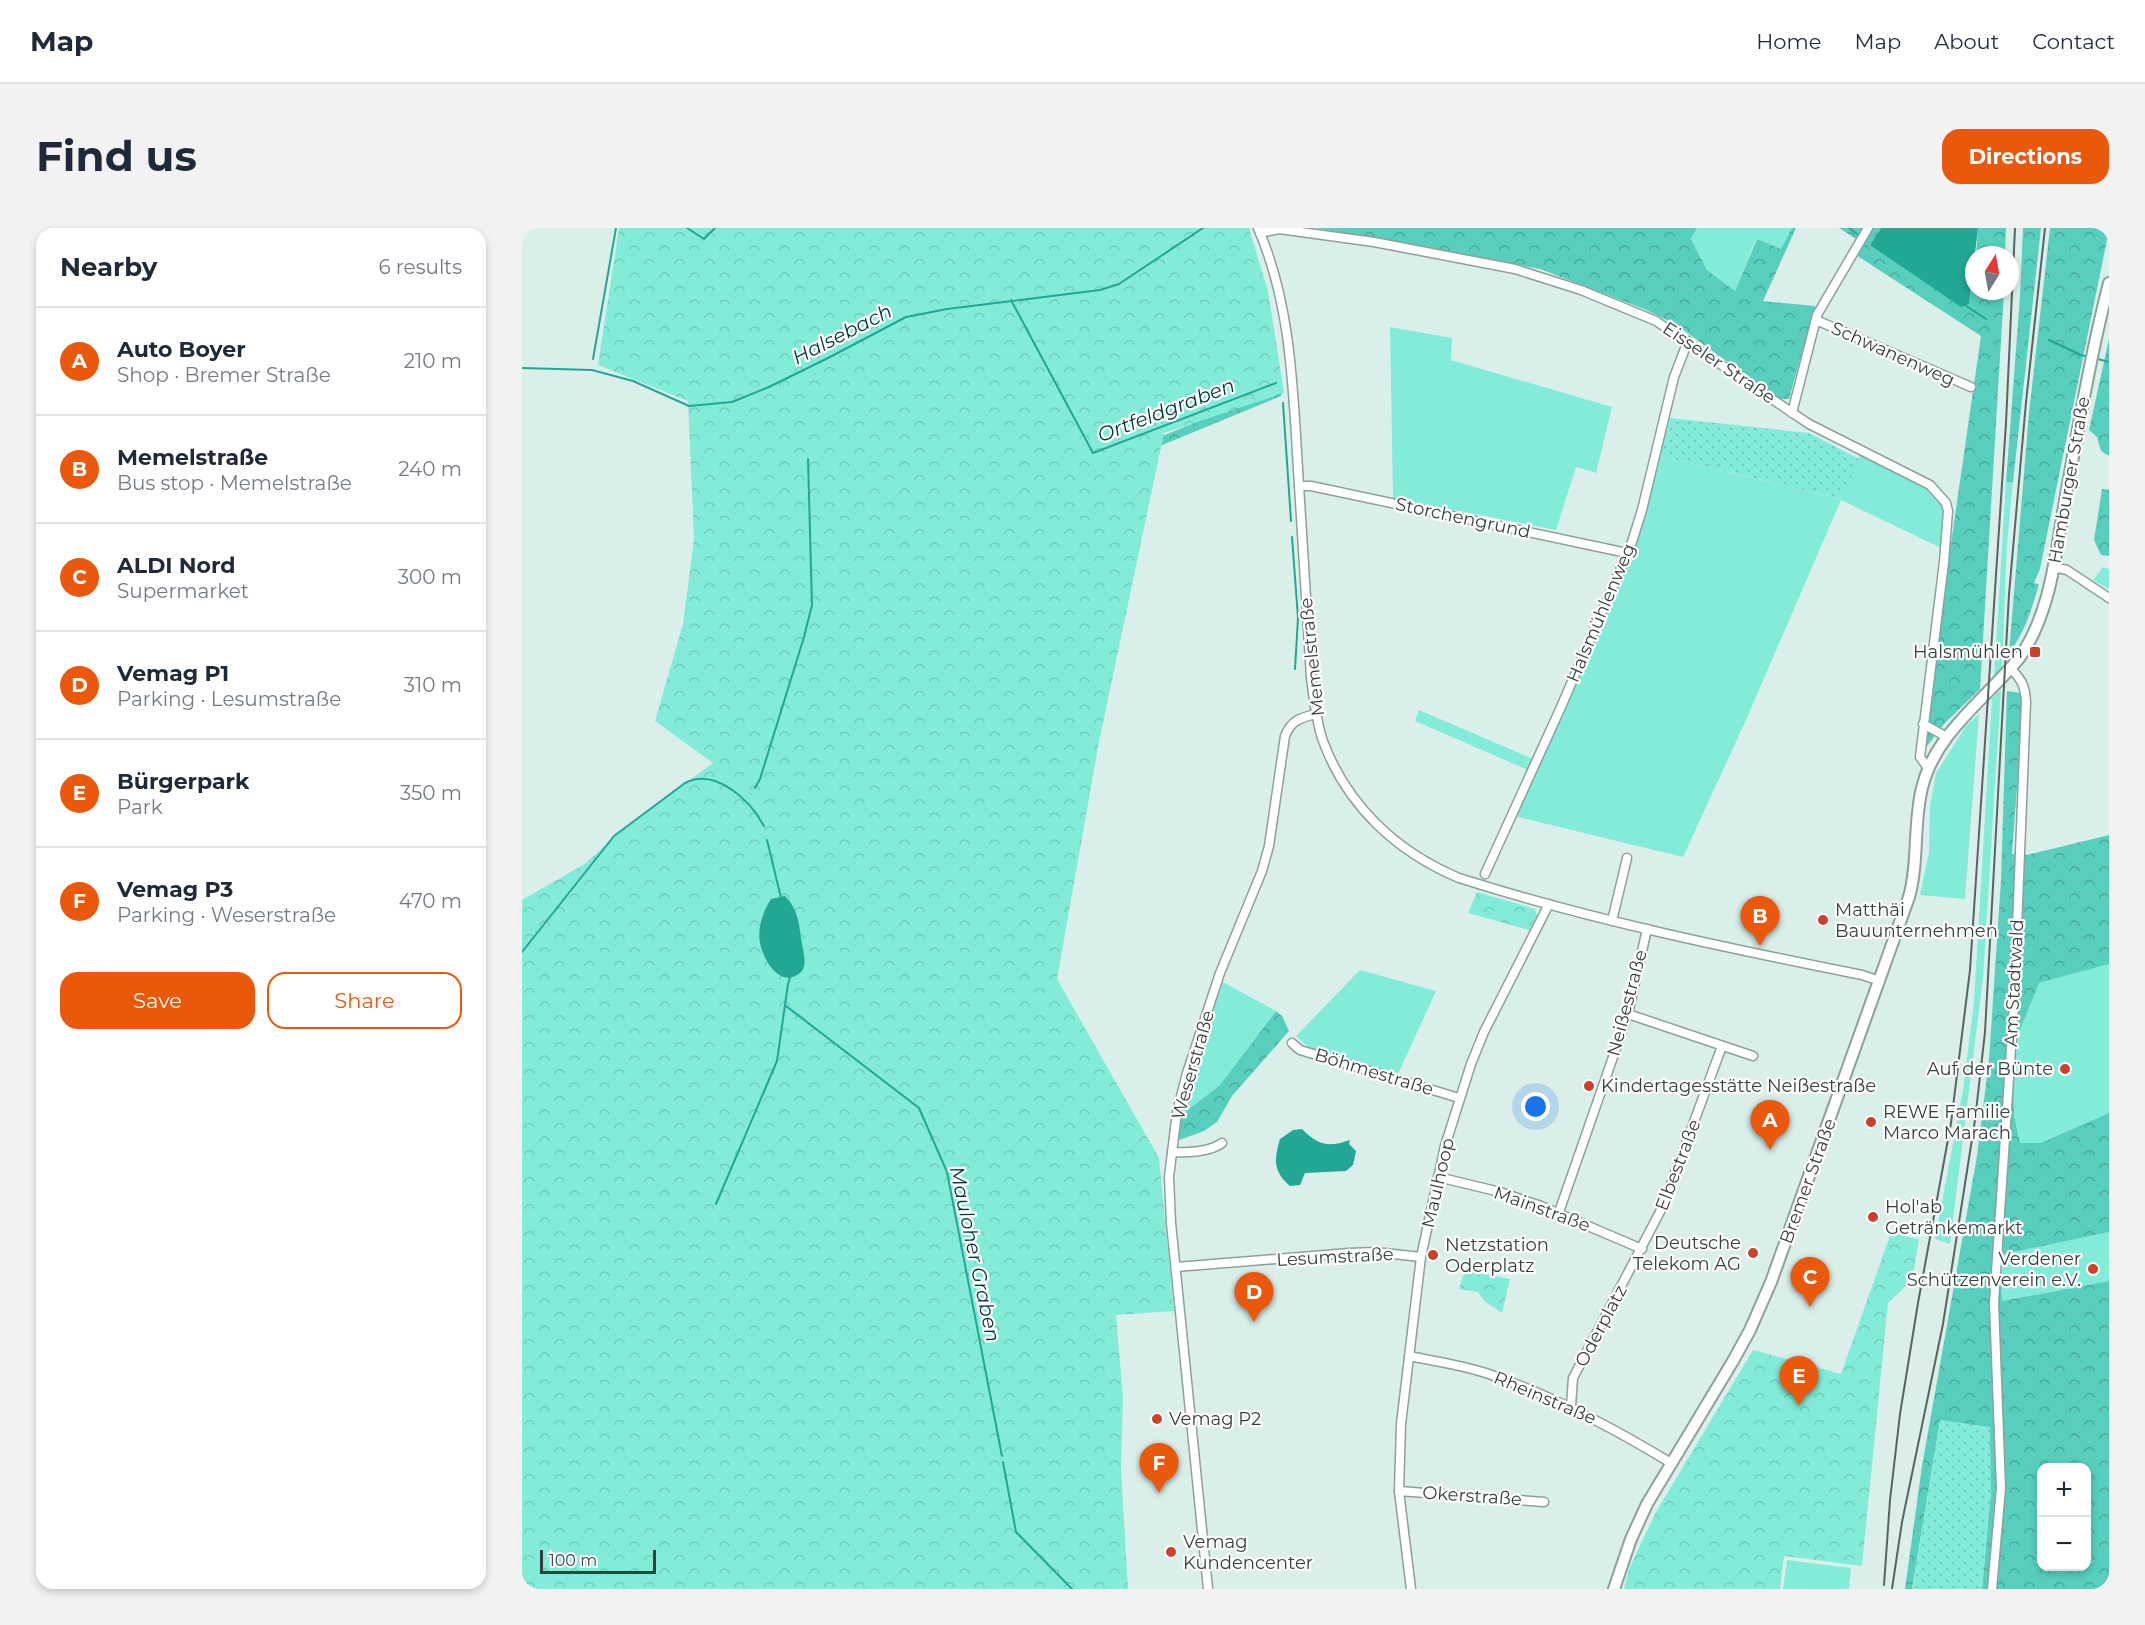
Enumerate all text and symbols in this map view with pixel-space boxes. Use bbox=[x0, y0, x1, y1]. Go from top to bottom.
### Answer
text: Map bbox=[30, 24, 93, 58]
text: Home bbox=[1756, 29, 1821, 54]
text: Map bbox=[1854, 29, 1901, 54]
text: About bbox=[1934, 29, 1999, 54]
text: Contact bbox=[2032, 29, 2115, 54]
button: Directions bbox=[1942, 129, 2109, 184]
text: Find us bbox=[36, 130, 197, 182]
north arrow bbox=[1965, 246, 2019, 300]
text: Nearby bbox=[60, 251, 157, 283]
text: 6 results bbox=[378, 255, 462, 279]
water label: Halsebach bbox=[788, 299, 896, 369]
street label: Eisseler Straße bbox=[1658, 317, 1780, 409]
street label: Schwanenweg bbox=[1828, 317, 1958, 391]
text: Auto Boyer bbox=[117, 336, 246, 363]
text: A bbox=[72, 349, 87, 373]
text: 210 m bbox=[404, 349, 462, 373]
text: Shop · Bremer Straße bbox=[117, 363, 331, 387]
water label: Ortfeldgraben bbox=[1094, 373, 1238, 447]
street label: Hamburger Straße bbox=[2043, 395, 2095, 565]
text: Memelstraße bbox=[117, 444, 268, 471]
text: B bbox=[72, 457, 87, 481]
text: 240 m bbox=[398, 457, 462, 481]
text: Bus stop · Memelstraße bbox=[117, 471, 352, 495]
street label: Storchengrund bbox=[1393, 493, 1533, 543]
street label: Halsmühlenweg bbox=[1562, 540, 1640, 686]
text: ALDI Nord bbox=[117, 552, 235, 579]
text: C bbox=[72, 565, 87, 589]
text: 300 m bbox=[398, 565, 462, 589]
text: Supermarket bbox=[117, 579, 249, 603]
street label: Memelstraße bbox=[1295, 597, 1329, 717]
place label: Halsmühlen bbox=[1913, 641, 2023, 663]
marker: Halsmühlen bbox=[2028, 645, 2042, 659]
text: Vemag P1 bbox=[117, 660, 229, 687]
text: D bbox=[71, 673, 88, 697]
text: 310 m bbox=[404, 673, 462, 697]
text: Parking · Lesumstraße bbox=[117, 687, 341, 711]
text: Bürgerpark bbox=[117, 768, 249, 795]
text: E bbox=[73, 781, 86, 805]
text: 350 m bbox=[400, 781, 462, 805]
text: Park bbox=[117, 795, 163, 819]
text: Vemag P3 bbox=[117, 876, 233, 903]
text: F bbox=[73, 889, 86, 913]
text: 470 m bbox=[399, 889, 462, 913]
pin: B bbox=[1740, 896, 1780, 946]
place label: Matthäi Bauunternehmen bbox=[1835, 899, 1998, 942]
text: Parking · Weserstraße bbox=[117, 903, 336, 927]
marker: Matthäi Bauunternehmen bbox=[1816, 913, 1830, 927]
street label: Am Stadtwald bbox=[2000, 919, 2028, 1047]
street label: Neißestraße bbox=[1602, 947, 1652, 1059]
button: Save bbox=[60, 972, 255, 1029]
button: Share bbox=[267, 972, 462, 1029]
street label: Weserstraße bbox=[1167, 1008, 1219, 1122]
street label: Böhmestraße bbox=[1312, 1043, 1436, 1101]
place label: Auf der Bünte bbox=[1927, 1058, 2053, 1080]
marker: Auf der Bünte bbox=[2058, 1062, 2072, 1076]
place label: Kindertagesstätte Neißestraße bbox=[1601, 1075, 1876, 1097]
marker: Kindertagesstätte Neißestraße bbox=[1582, 1079, 1596, 1093]
your location bbox=[1521, 1092, 1550, 1121]
pin: A bbox=[1750, 1100, 1790, 1150]
place label: REWE Familie Marco Marach bbox=[1883, 1101, 2011, 1144]
street label: Bremer Straße bbox=[1775, 1115, 1841, 1247]
marker: REWE Familie Marco Marach bbox=[1864, 1115, 1878, 1129]
street label: Elbestraße bbox=[1651, 1116, 1706, 1214]
street label: Maulhoop bbox=[1417, 1136, 1459, 1230]
water label: Mauloher Graben bbox=[945, 1164, 1005, 1344]
street label: Mainstraße bbox=[1491, 1181, 1593, 1237]
place label: Hol'ab Getränkemarkt bbox=[1885, 1196, 2023, 1239]
marker: Hol'ab Getränkemarkt bbox=[1866, 1210, 1880, 1224]
place label: Deutsche Telekom AG bbox=[1633, 1232, 1741, 1275]
place label: Netzstation Oderplatz bbox=[1445, 1234, 1549, 1277]
street label: Lesumstraße bbox=[1276, 1243, 1394, 1271]
marker: Deutsche Telekom AG bbox=[1746, 1246, 1760, 1260]
marker: Netzstation Oderplatz bbox=[1426, 1248, 1440, 1262]
place label: Verdener Schützenverein e.V. bbox=[1907, 1248, 2081, 1291]
pin: C bbox=[1790, 1258, 1830, 1307]
marker: Verdener Schützenverein e.V. bbox=[2086, 1262, 2100, 1276]
pin: D bbox=[1234, 1272, 1274, 1322]
street label: Oderplatz bbox=[1570, 1281, 1632, 1371]
pin: E bbox=[1780, 1356, 1818, 1406]
street label: Rheinstraße bbox=[1490, 1367, 1600, 1429]
place label: Vemag P2 bbox=[1169, 1408, 1261, 1430]
marker: Vemag P2 bbox=[1150, 1412, 1164, 1426]
pin: F bbox=[1140, 1444, 1178, 1493]
map controls bbox=[2037, 1463, 2091, 1571]
button: + bbox=[2037, 1463, 2091, 1517]
street label: Okerstraße bbox=[1422, 1482, 1523, 1510]
button: − bbox=[2037, 1517, 2091, 1571]
place label: Vemag Kundencenter bbox=[1183, 1531, 1313, 1574]
marker: Vemag Kundencenter bbox=[1164, 1545, 1178, 1559]
scale bar bbox=[540, 1547, 656, 1574]
text: 100 m bbox=[549, 1551, 597, 1570]

